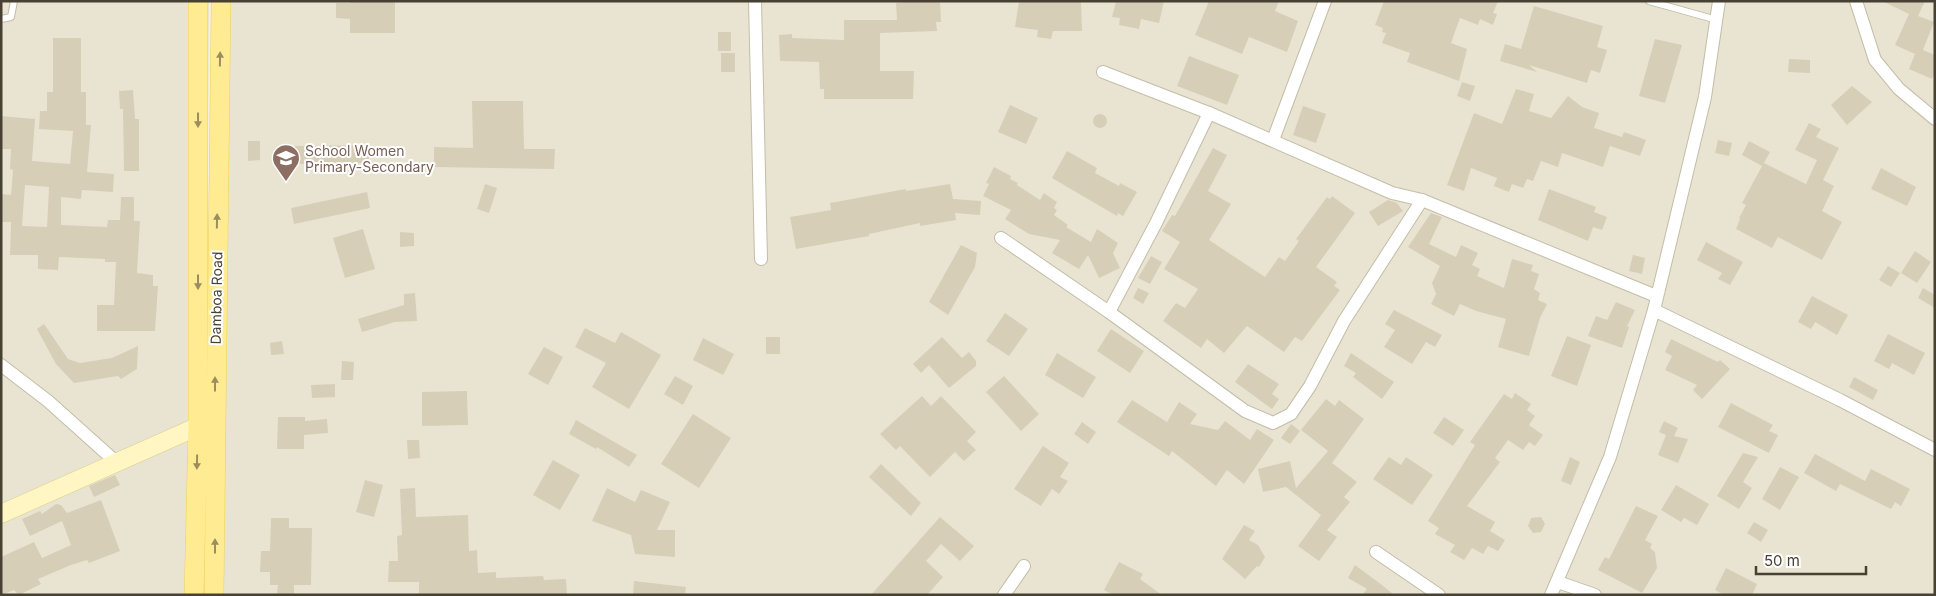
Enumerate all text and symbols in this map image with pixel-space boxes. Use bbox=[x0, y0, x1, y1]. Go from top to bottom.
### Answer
one-way arrow bbox=[216, 50, 224, 66]
one-way arrow bbox=[194, 112, 202, 128]
place label: School Women Primary-Secondary bbox=[305, 142, 434, 175]
school or university icon: School Women Primary-Secondary bbox=[271, 143, 301, 182]
one-way arrow bbox=[214, 213, 222, 229]
street label: Damboa Road bbox=[207, 251, 225, 345]
one-way arrow bbox=[194, 275, 202, 291]
one-way arrow bbox=[211, 375, 219, 391]
one-way arrow bbox=[193, 455, 201, 471]
one-way arrow bbox=[211, 538, 219, 554]
scale bar bbox=[1756, 544, 1866, 576]
text: 50 m bbox=[1764, 551, 1800, 570]

